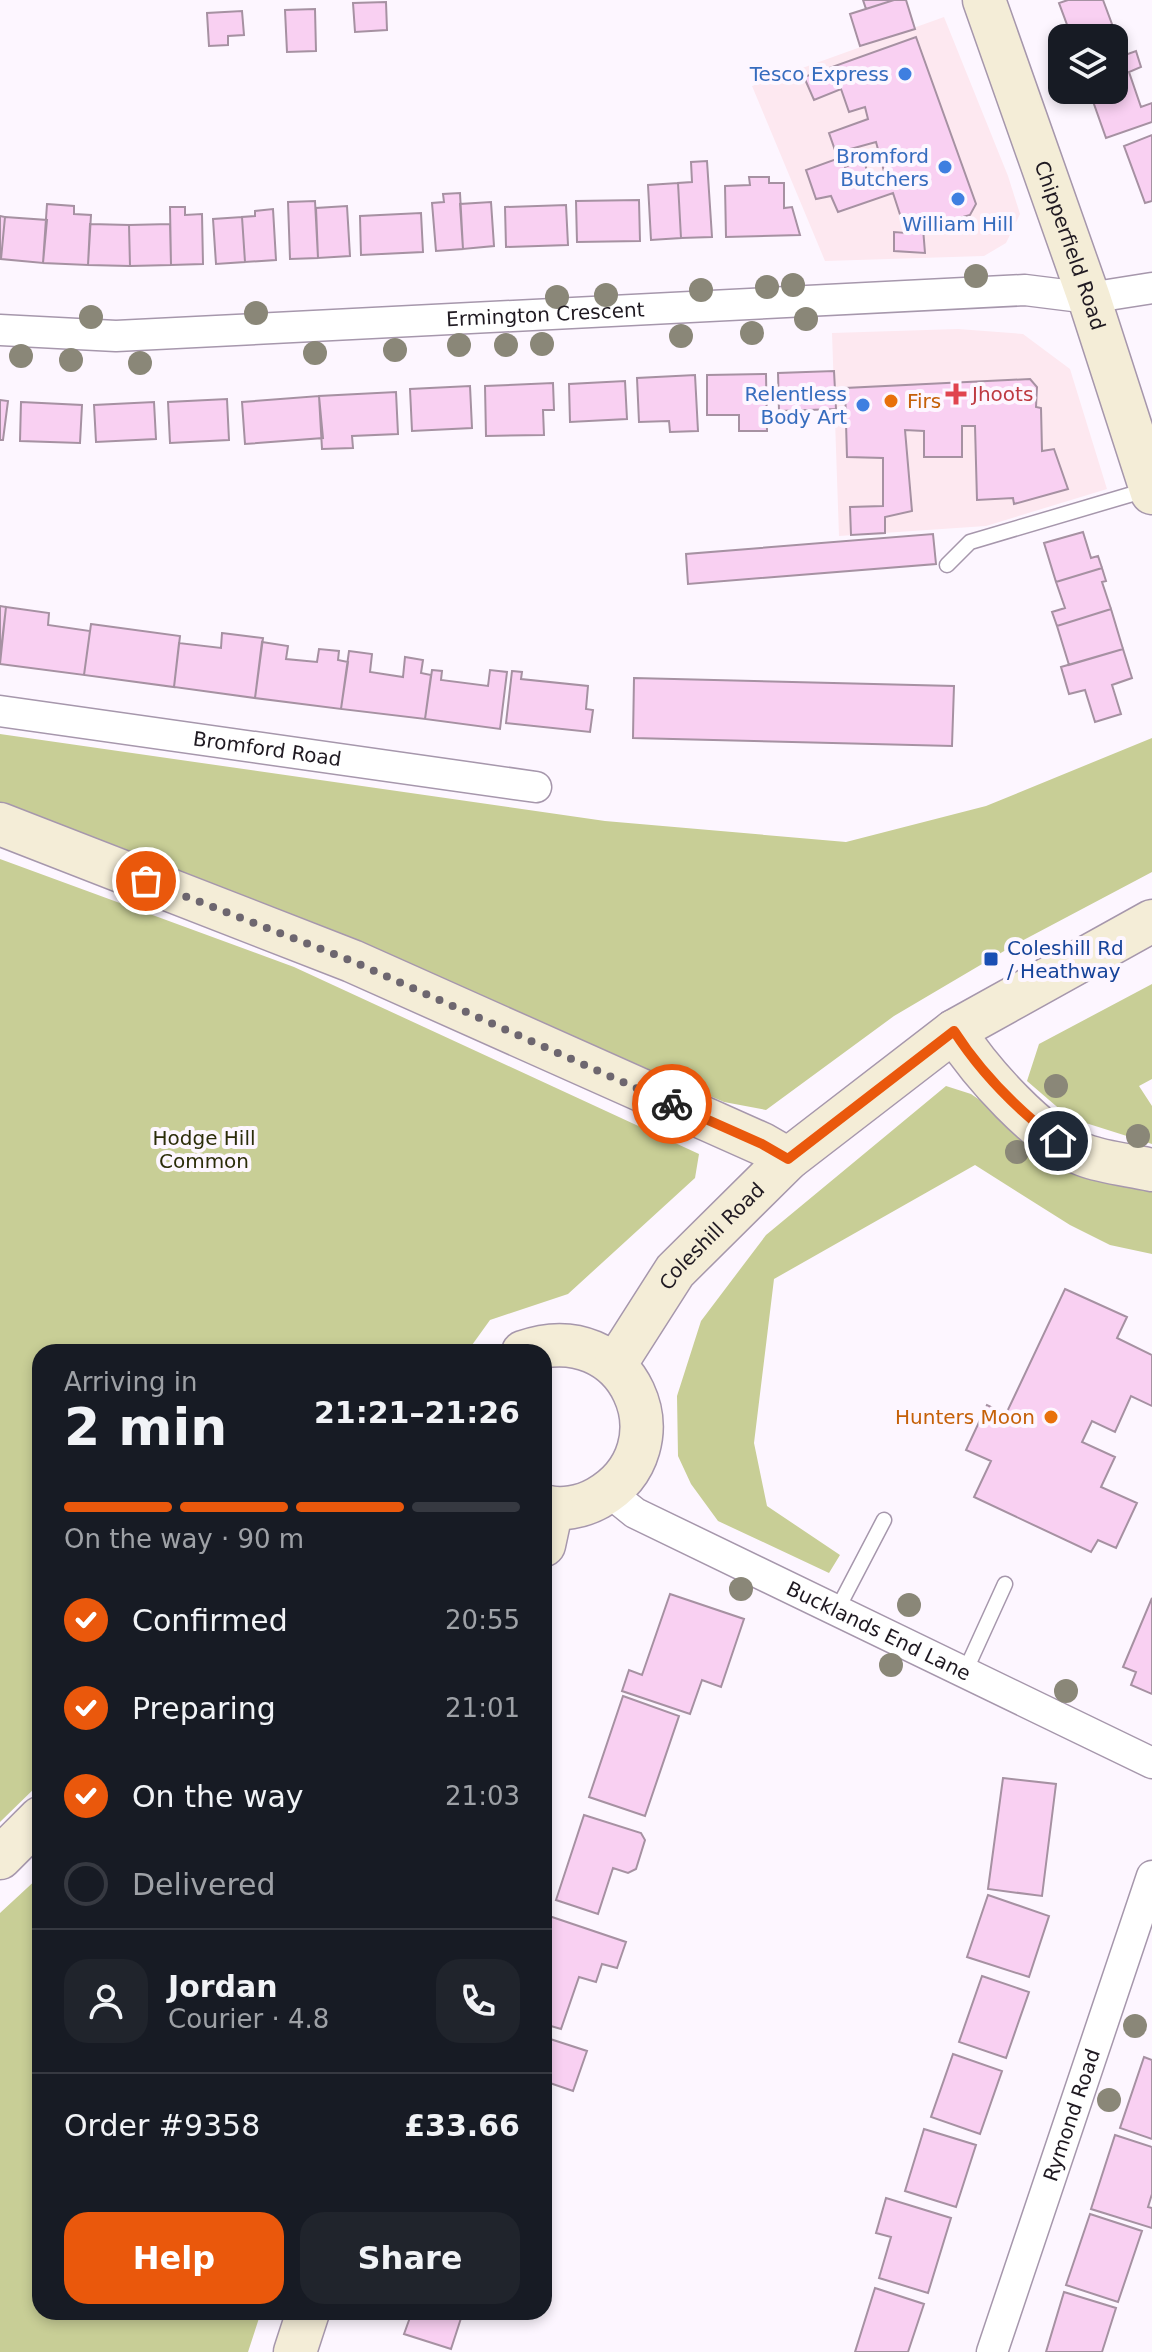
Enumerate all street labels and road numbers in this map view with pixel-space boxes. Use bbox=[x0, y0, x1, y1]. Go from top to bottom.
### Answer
street label: Chipperfield Road bbox=[1030, 157, 1111, 333]
street label: Ermington Crescent bbox=[446, 297, 645, 331]
street label: Bromford Road bbox=[192, 727, 343, 771]
street label: Coleshill Road bbox=[654, 1177, 769, 1294]
street label: Bucklands End Lane bbox=[783, 1576, 975, 1686]
street label: Rymond Road bbox=[1038, 2046, 1105, 2184]

